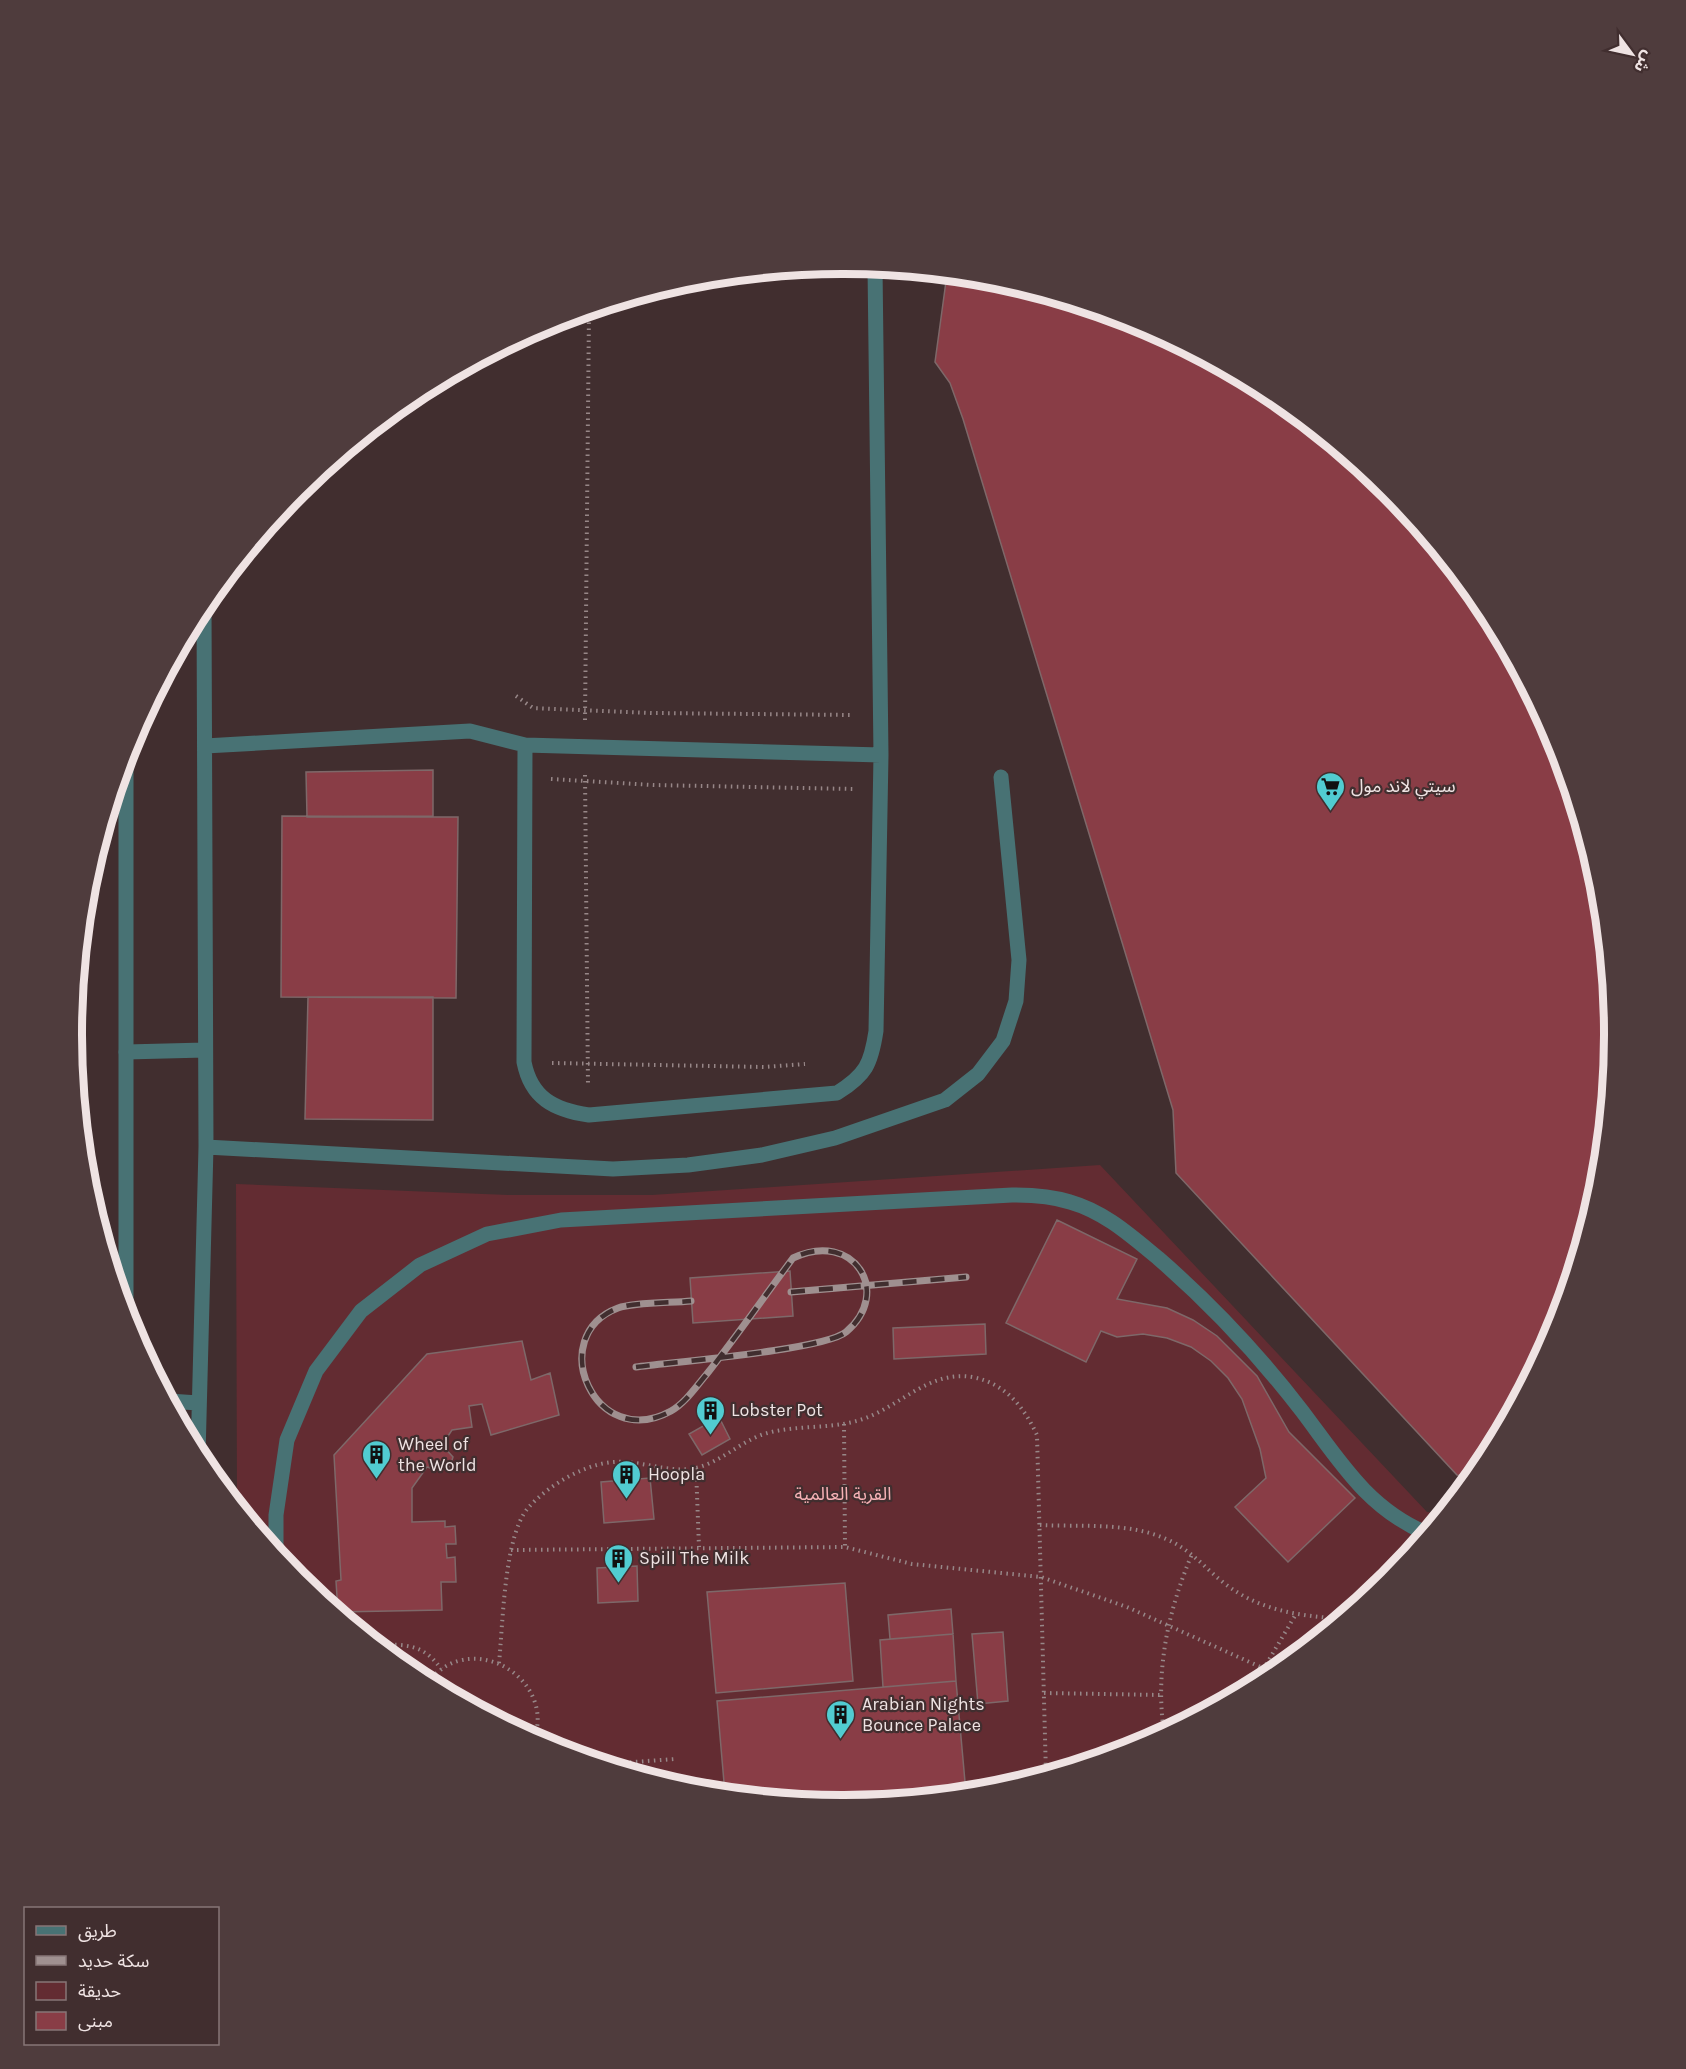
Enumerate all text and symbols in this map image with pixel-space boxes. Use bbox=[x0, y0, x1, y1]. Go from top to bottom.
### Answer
north arrow bbox=[1602, 24, 1662, 84]
text: ش bbox=[1630, 48, 1658, 76]
supermarket icon: سيتي لاند مول bbox=[1314, 770, 1346, 812]
place label: سيتي لاند مول bbox=[1351, 775, 1456, 799]
building icon: Lobster Pot bbox=[694, 1394, 726, 1436]
place label: Lobster Pot bbox=[731, 1399, 823, 1421]
place label: Wheel of the World bbox=[398, 1433, 477, 1476]
building icon: Wheel of the World bbox=[361, 1438, 393, 1480]
building icon: Hoopla bbox=[611, 1458, 643, 1500]
place label: Hoopla bbox=[648, 1463, 705, 1485]
park label: القرية العالمية bbox=[795, 1483, 892, 1505]
building icon: Spill The Milk bbox=[602, 1542, 634, 1584]
place label: Spill The Milk bbox=[639, 1547, 749, 1569]
place label: Arabian Nights Bounce Palace bbox=[862, 1693, 985, 1736]
building icon: Arabian Nights Bounce Palace bbox=[825, 1698, 857, 1740]
legend bbox=[24, 1907, 219, 2045]
text: طريق bbox=[78, 1920, 117, 1942]
text: سكة حديد bbox=[78, 1950, 149, 1972]
text: حديقة bbox=[78, 1980, 121, 2002]
text: مبنى bbox=[78, 2010, 113, 2032]

